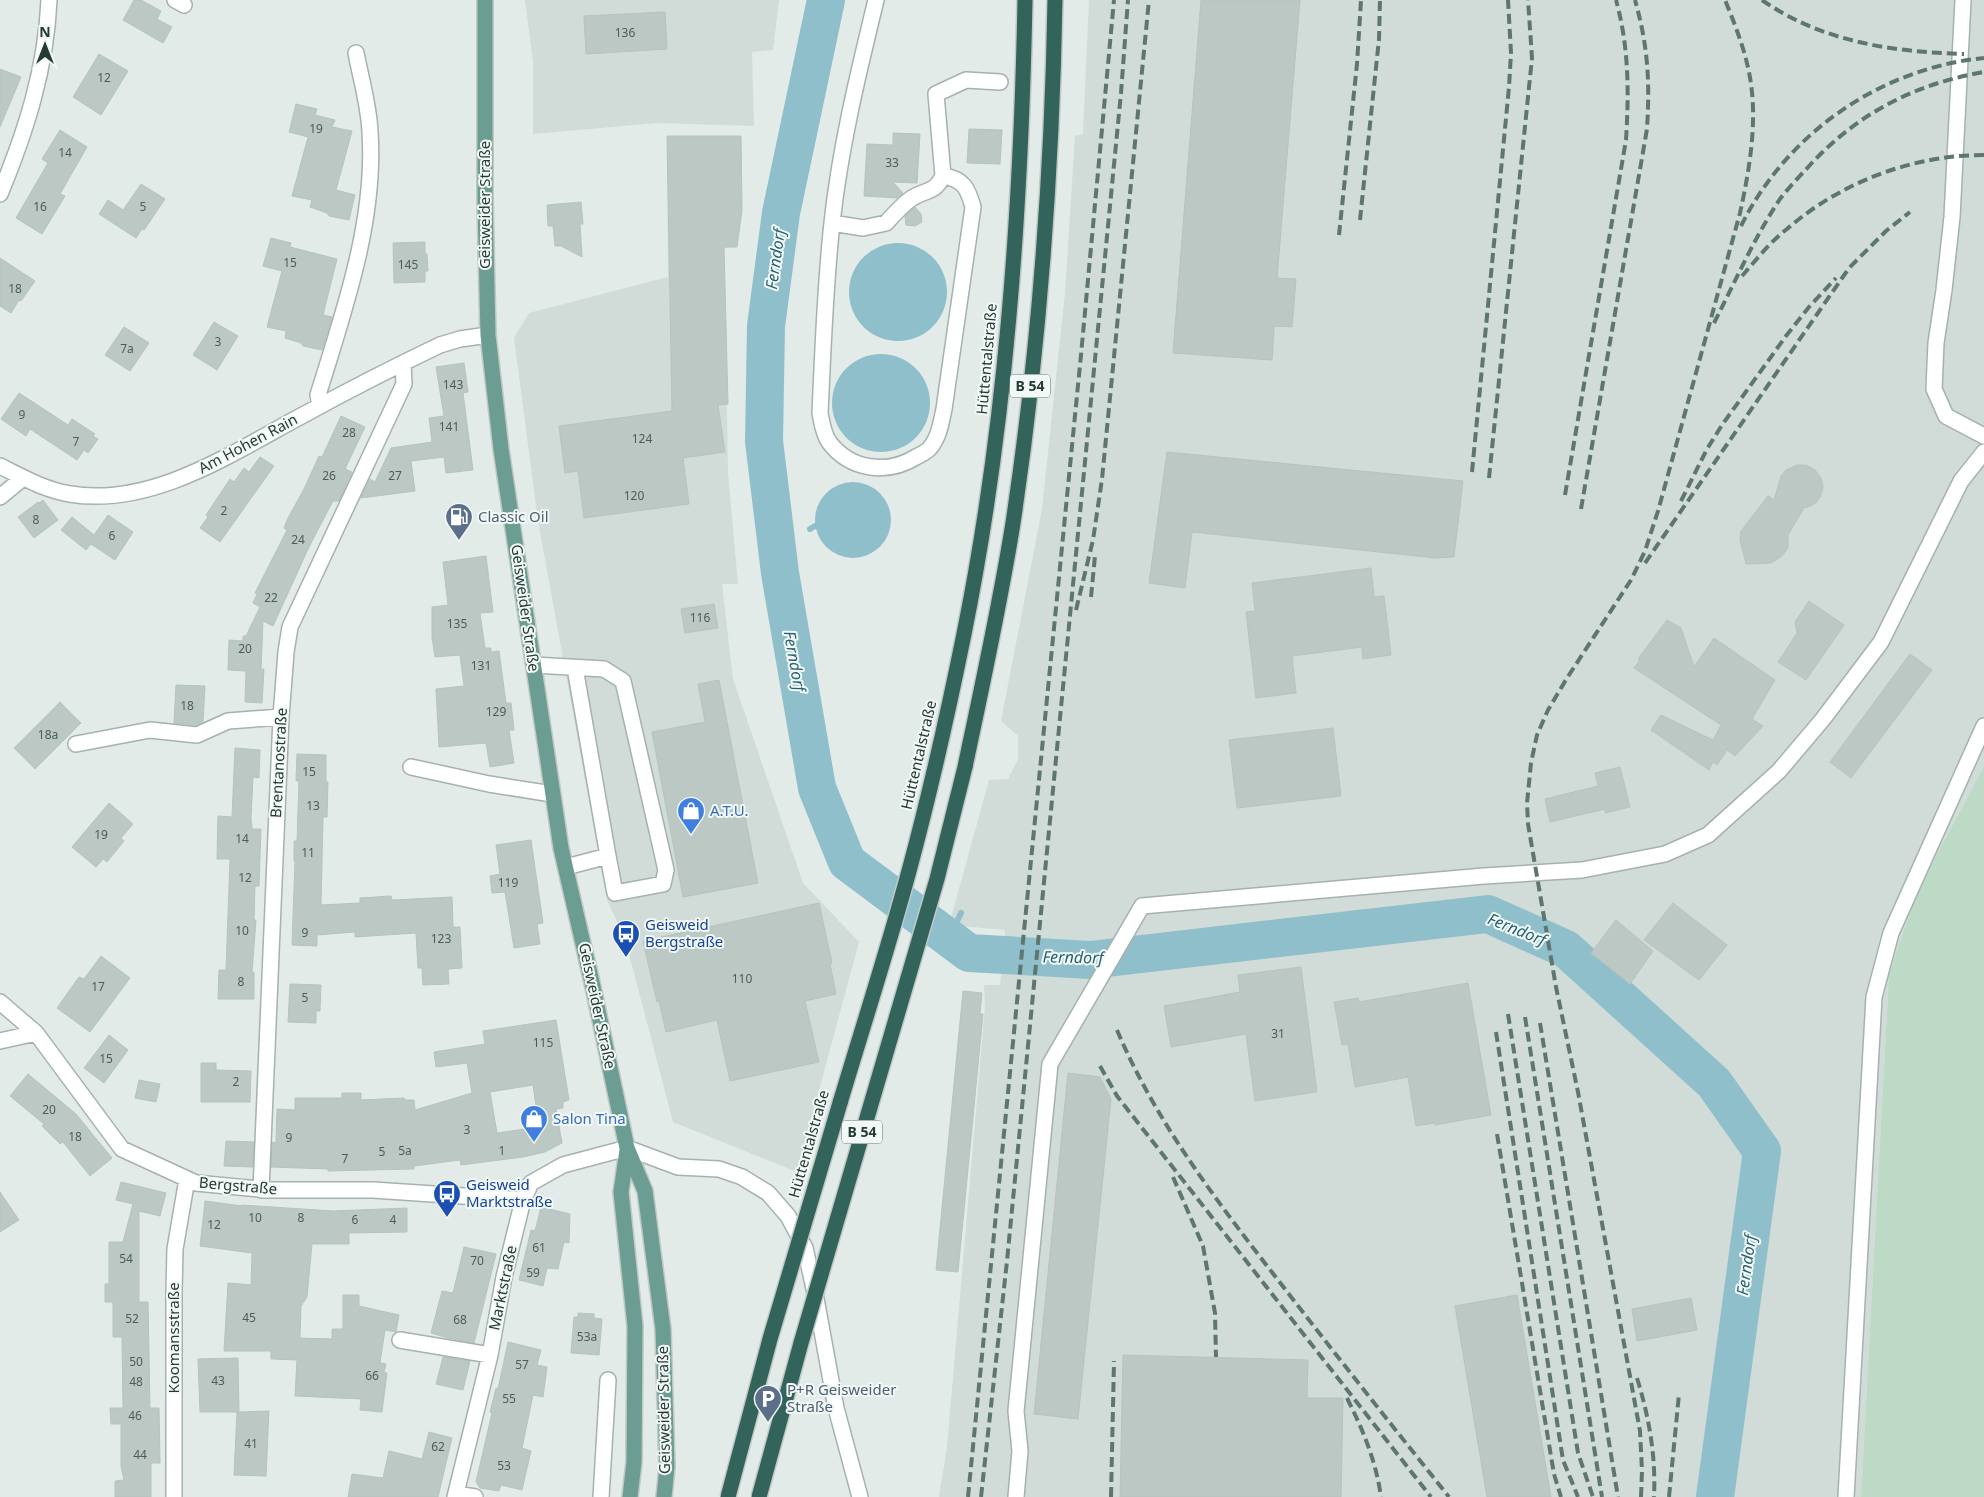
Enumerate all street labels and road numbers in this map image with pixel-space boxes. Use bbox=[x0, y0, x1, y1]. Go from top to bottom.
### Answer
street label: Geisweider Straße bbox=[474, 141, 494, 269]
street label: Hüttentalstraße bbox=[971, 303, 1001, 415]
road number: B 54 bbox=[1010, 374, 1050, 398]
street label: Am Hohen Rain bbox=[194, 409, 301, 478]
street label: Geisweider Straße bbox=[507, 543, 545, 673]
street label: Hüttentalstraße bbox=[896, 698, 940, 811]
street label: Brentanostraße bbox=[265, 707, 291, 819]
street label: Geisweider Straße bbox=[575, 941, 621, 1071]
street label: Hüttentalstraße bbox=[783, 1087, 833, 1200]
road number: B 54 bbox=[842, 1120, 882, 1144]
street label: Bergstraße bbox=[198, 1172, 278, 1198]
street label: Marktstraße bbox=[483, 1243, 521, 1332]
street label: Koomansstraße bbox=[163, 1282, 183, 1394]
street label: Geisweider Straße bbox=[652, 1346, 674, 1474]

